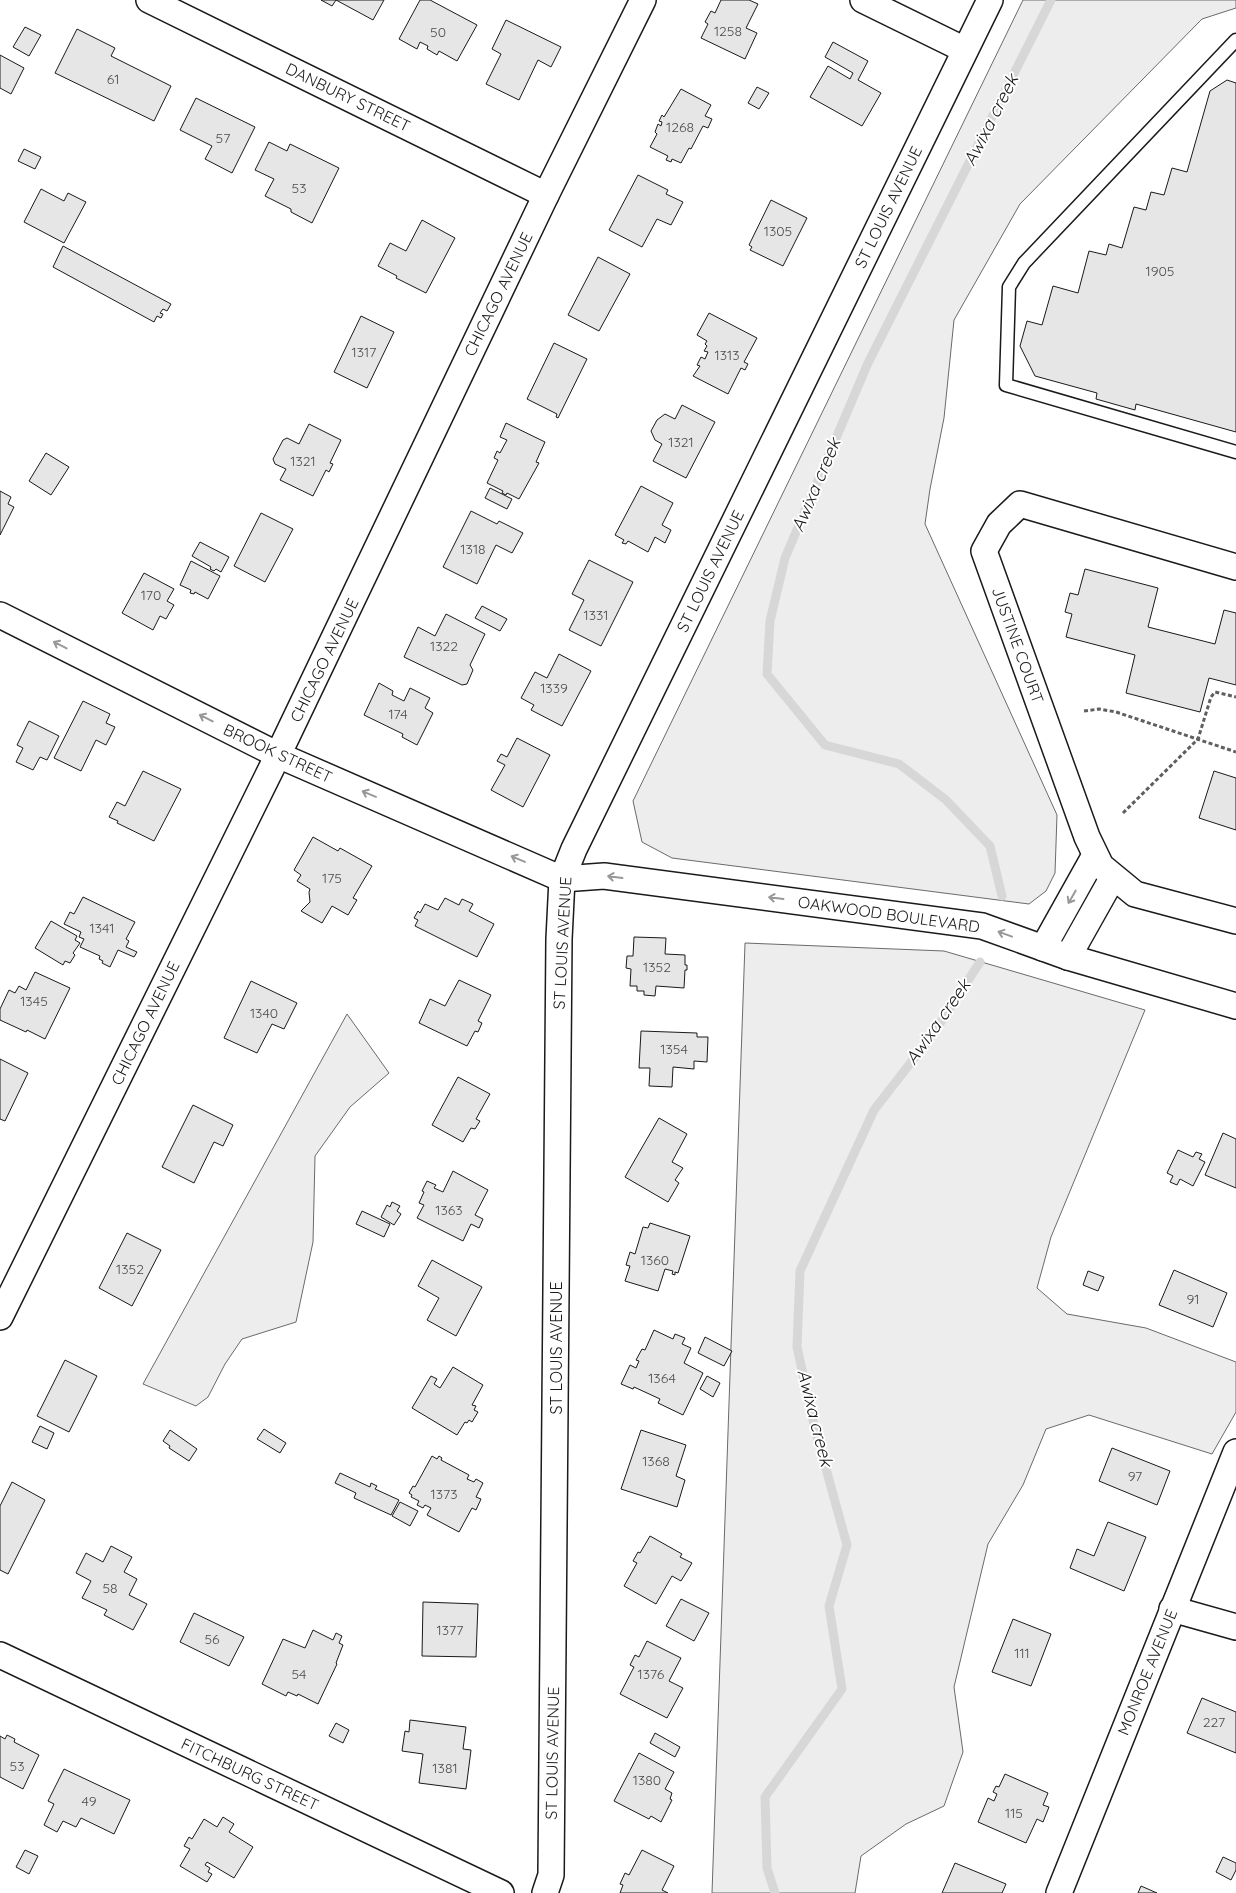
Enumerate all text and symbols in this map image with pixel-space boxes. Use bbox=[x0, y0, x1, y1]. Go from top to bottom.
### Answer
house number: 1258 bbox=[714, 22, 742, 40]
house number: 50 bbox=[430, 23, 446, 41]
street label: DANBURY STREET bbox=[282, 58, 414, 136]
water label: Awixa creek bbox=[958, 69, 1024, 169]
house number: 61 bbox=[107, 70, 119, 88]
house number: 1268 bbox=[666, 118, 694, 136]
house number: 57 bbox=[216, 129, 230, 147]
street label: ST LOUIS AVENUE bbox=[850, 143, 926, 271]
house number: 53 bbox=[292, 179, 306, 197]
house number: 1305 bbox=[764, 222, 792, 240]
street label: CHICAGO AVENUE bbox=[459, 229, 537, 359]
house number: 1905 bbox=[1146, 262, 1174, 280]
house number: 1317 bbox=[352, 343, 376, 361]
house number: 1313 bbox=[714, 346, 740, 364]
house number: 1321 bbox=[668, 433, 694, 451]
water label: Awixa creek bbox=[786, 433, 846, 535]
house number: 1321 bbox=[290, 452, 316, 470]
street label: ST LOUIS AVENUE bbox=[672, 507, 748, 635]
house number: 1318 bbox=[460, 540, 486, 558]
street label: JUSTINE COURT bbox=[988, 584, 1048, 706]
house number: 170 bbox=[141, 586, 161, 604]
street label: CHICAGO AVENUE bbox=[285, 595, 363, 725]
house number: 1331 bbox=[583, 606, 609, 624]
house number: 1322 bbox=[430, 637, 458, 655]
one-way arrow bbox=[53, 640, 68, 650]
house number: 1339 bbox=[540, 679, 568, 697]
house number: 174 bbox=[388, 705, 408, 723]
one-way arrow bbox=[198, 713, 213, 723]
street label: BROOK STREET bbox=[220, 719, 336, 787]
one-way arrow bbox=[362, 789, 377, 799]
one-way arrow bbox=[511, 854, 526, 864]
house number: 175 bbox=[322, 869, 342, 887]
one-way arrow bbox=[608, 872, 624, 882]
street label: ST LOUIS AVENUE bbox=[549, 876, 575, 1010]
one-way arrow bbox=[1066, 890, 1076, 904]
street label: OAKWOOD BOULEVARD bbox=[797, 891, 981, 937]
one-way arrow bbox=[769, 893, 785, 903]
house number: 1341 bbox=[90, 919, 114, 937]
one-way arrow bbox=[998, 929, 1014, 938]
street label: CHICAGO AVENUE bbox=[106, 958, 184, 1088]
house number: 1352 bbox=[643, 958, 671, 976]
water label: Awixa creek bbox=[900, 973, 976, 1069]
house number: 1345 bbox=[20, 992, 48, 1010]
house number: 1340 bbox=[250, 1004, 278, 1022]
house number: 1354 bbox=[660, 1040, 688, 1058]
house number: 1363 bbox=[435, 1201, 463, 1219]
house number: 1360 bbox=[641, 1251, 669, 1269]
house number: 1352 bbox=[116, 1260, 144, 1278]
street label: ST LOUIS AVENUE bbox=[546, 1281, 566, 1415]
house number: 91 bbox=[1186, 1290, 1200, 1308]
water label: Awixa creek bbox=[792, 1367, 839, 1470]
house number: 1364 bbox=[648, 1369, 676, 1387]
house number: 1368 bbox=[642, 1452, 670, 1470]
house number: 97 bbox=[1128, 1467, 1142, 1485]
house number: 1373 bbox=[430, 1485, 458, 1503]
house number: 58 bbox=[102, 1579, 118, 1597]
street label: MONROE AVENUE bbox=[1113, 1606, 1181, 1738]
house number: 1377 bbox=[437, 1621, 463, 1639]
house number: 56 bbox=[204, 1630, 220, 1648]
house number: 111 bbox=[1014, 1644, 1030, 1662]
house number: 54 bbox=[291, 1665, 307, 1683]
house number: 1376 bbox=[638, 1665, 665, 1683]
street label: ST LOUIS AVENUE bbox=[541, 1686, 563, 1820]
house number: 227 bbox=[1203, 1713, 1225, 1731]
street label: FITCHBURG STREET bbox=[178, 1733, 322, 1815]
house number: 53 bbox=[10, 1757, 24, 1775]
house number: 1381 bbox=[432, 1759, 458, 1777]
house number: 1380 bbox=[633, 1771, 661, 1789]
house number: 49 bbox=[82, 1792, 97, 1810]
house number: 115 bbox=[1005, 1804, 1023, 1822]

